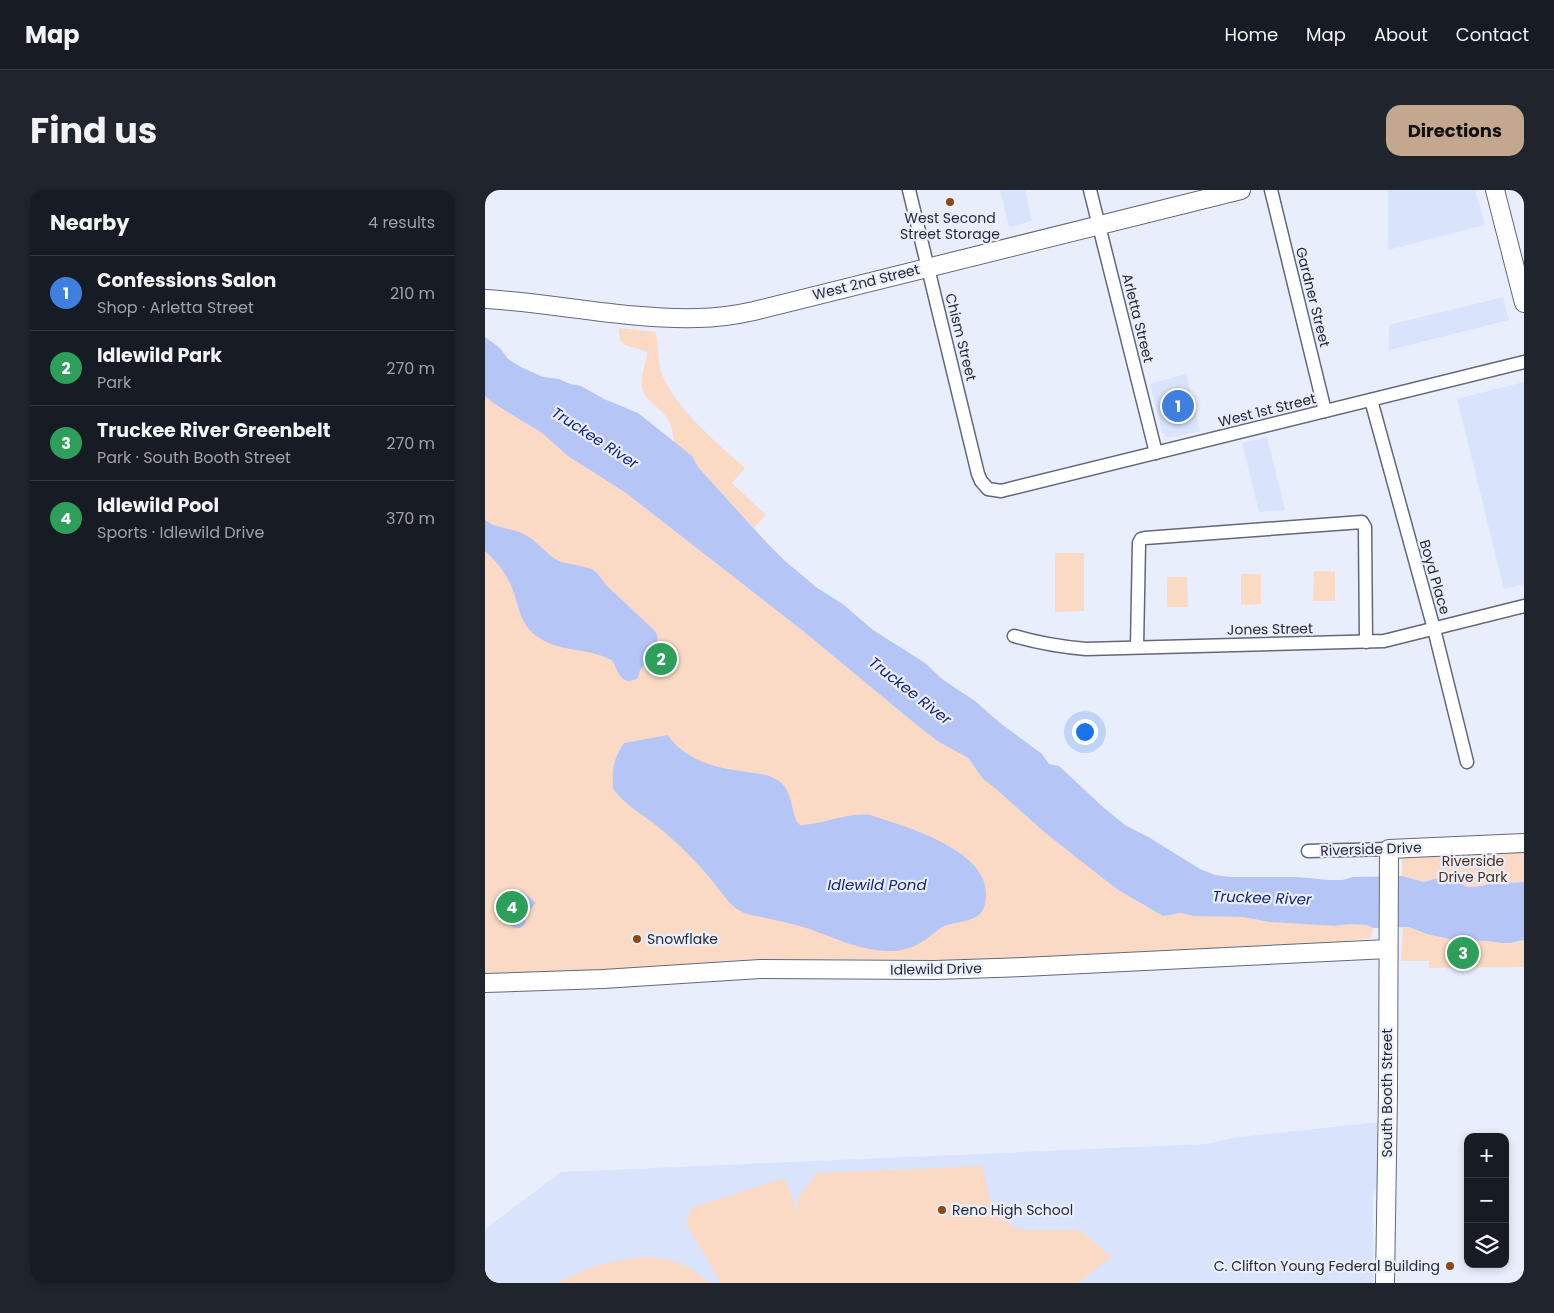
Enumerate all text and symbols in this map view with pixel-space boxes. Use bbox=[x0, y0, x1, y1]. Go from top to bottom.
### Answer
text: Map bbox=[25, 18, 80, 51]
text: Home bbox=[1224, 22, 1278, 47]
text: Map bbox=[1306, 22, 1346, 47]
text: About bbox=[1374, 22, 1428, 47]
text: Contact bbox=[1456, 22, 1529, 47]
button: Directions bbox=[1386, 105, 1524, 156]
text: Find us bbox=[30, 106, 157, 155]
marker: West Second Street Storage bbox=[944, 196, 956, 208]
text: Nearby bbox=[50, 208, 130, 237]
place label: West Second Street Storage bbox=[900, 208, 1000, 244]
text: 4 results bbox=[368, 211, 435, 234]
street label: Gardner Street bbox=[1291, 245, 1335, 349]
street label: West 2nd Street bbox=[810, 259, 922, 305]
text: Confessions Salon bbox=[97, 267, 276, 294]
street label: Arletta Street bbox=[1117, 271, 1159, 365]
text: 1 bbox=[63, 282, 69, 305]
text: 210 m bbox=[390, 282, 435, 305]
street label: Chism Street bbox=[940, 291, 982, 383]
text: Shop · Arletta Street bbox=[97, 296, 254, 319]
text: Idlewild Park bbox=[97, 342, 222, 369]
text: 2 bbox=[61, 357, 71, 380]
text: 270 m bbox=[386, 357, 435, 380]
text: Park bbox=[97, 371, 131, 394]
pin: 1 bbox=[1162, 387, 1194, 425]
street label: West 1st Street bbox=[1216, 388, 1318, 432]
water label: Truckee River bbox=[548, 402, 643, 474]
text: Truckee River Greenbelt bbox=[97, 417, 330, 444]
text: 3 bbox=[61, 432, 71, 455]
text: 270 m bbox=[386, 432, 435, 455]
text: Park · South Booth Street bbox=[97, 446, 291, 469]
text: Idlewild Pool bbox=[97, 492, 219, 519]
text: 4 bbox=[61, 507, 71, 530]
text: 370 m bbox=[386, 507, 435, 530]
text: Sports · Idlewild Drive bbox=[97, 521, 264, 544]
street label: Boyd Place bbox=[1415, 537, 1455, 617]
street label: Jones Street bbox=[1227, 618, 1313, 640]
pin: 2 bbox=[645, 640, 677, 678]
water label: Truckee River bbox=[865, 652, 956, 730]
your location bbox=[1072, 719, 1098, 745]
street label: Riverside Drive bbox=[1320, 837, 1422, 861]
park label: Riverside Drive Park bbox=[1439, 851, 1508, 887]
water label: Idlewild Pond bbox=[827, 874, 927, 895]
water label: Truckee River bbox=[1212, 885, 1312, 910]
pin: 4 bbox=[496, 888, 528, 926]
place label: Snowflake bbox=[647, 929, 718, 949]
marker: Snowflake bbox=[631, 933, 643, 945]
pin: 3 bbox=[1447, 934, 1479, 972]
street label: Idlewild Drive bbox=[890, 958, 982, 980]
street label: South Booth Street bbox=[1377, 1028, 1397, 1158]
map controls bbox=[1464, 1133, 1509, 1268]
button: + bbox=[1464, 1133, 1509, 1178]
button: − bbox=[1464, 1178, 1509, 1223]
place label: Reno High School bbox=[952, 1200, 1073, 1220]
marker: Reno High School bbox=[936, 1204, 948, 1216]
button: layers bbox=[1464, 1223, 1509, 1268]
place label: C. Clifton Young Federal Building bbox=[1214, 1256, 1440, 1276]
marker: C. Clifton Young Federal Building bbox=[1444, 1260, 1456, 1272]

